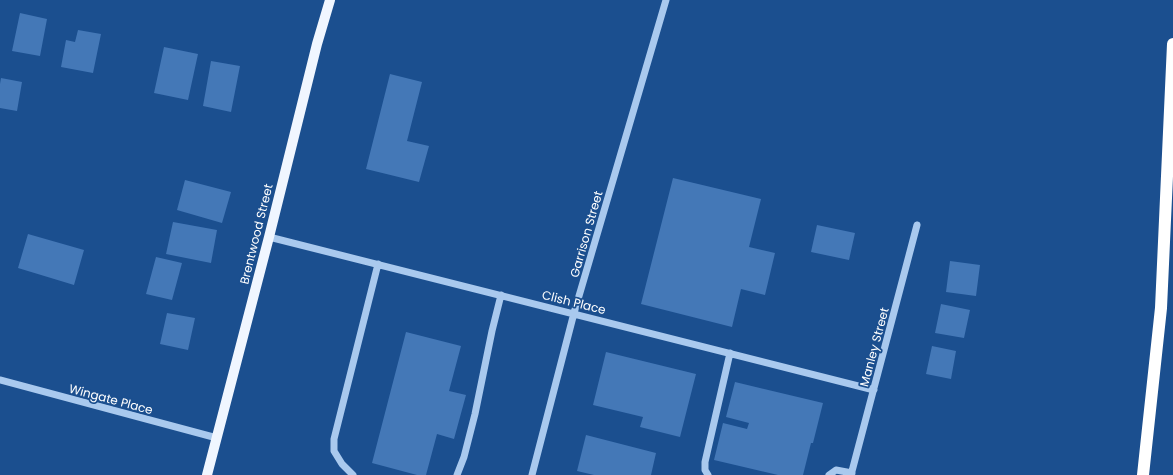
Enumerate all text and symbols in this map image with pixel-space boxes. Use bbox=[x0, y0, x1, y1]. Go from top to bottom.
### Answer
street label: Brentwood Street bbox=[235, 182, 277, 286]
street label: Garrison Street bbox=[566, 189, 606, 279]
street label: Clish Place bbox=[540, 286, 608, 318]
street label: Manley Street bbox=[855, 305, 893, 389]
street label: Wingate Place bbox=[67, 380, 155, 418]

